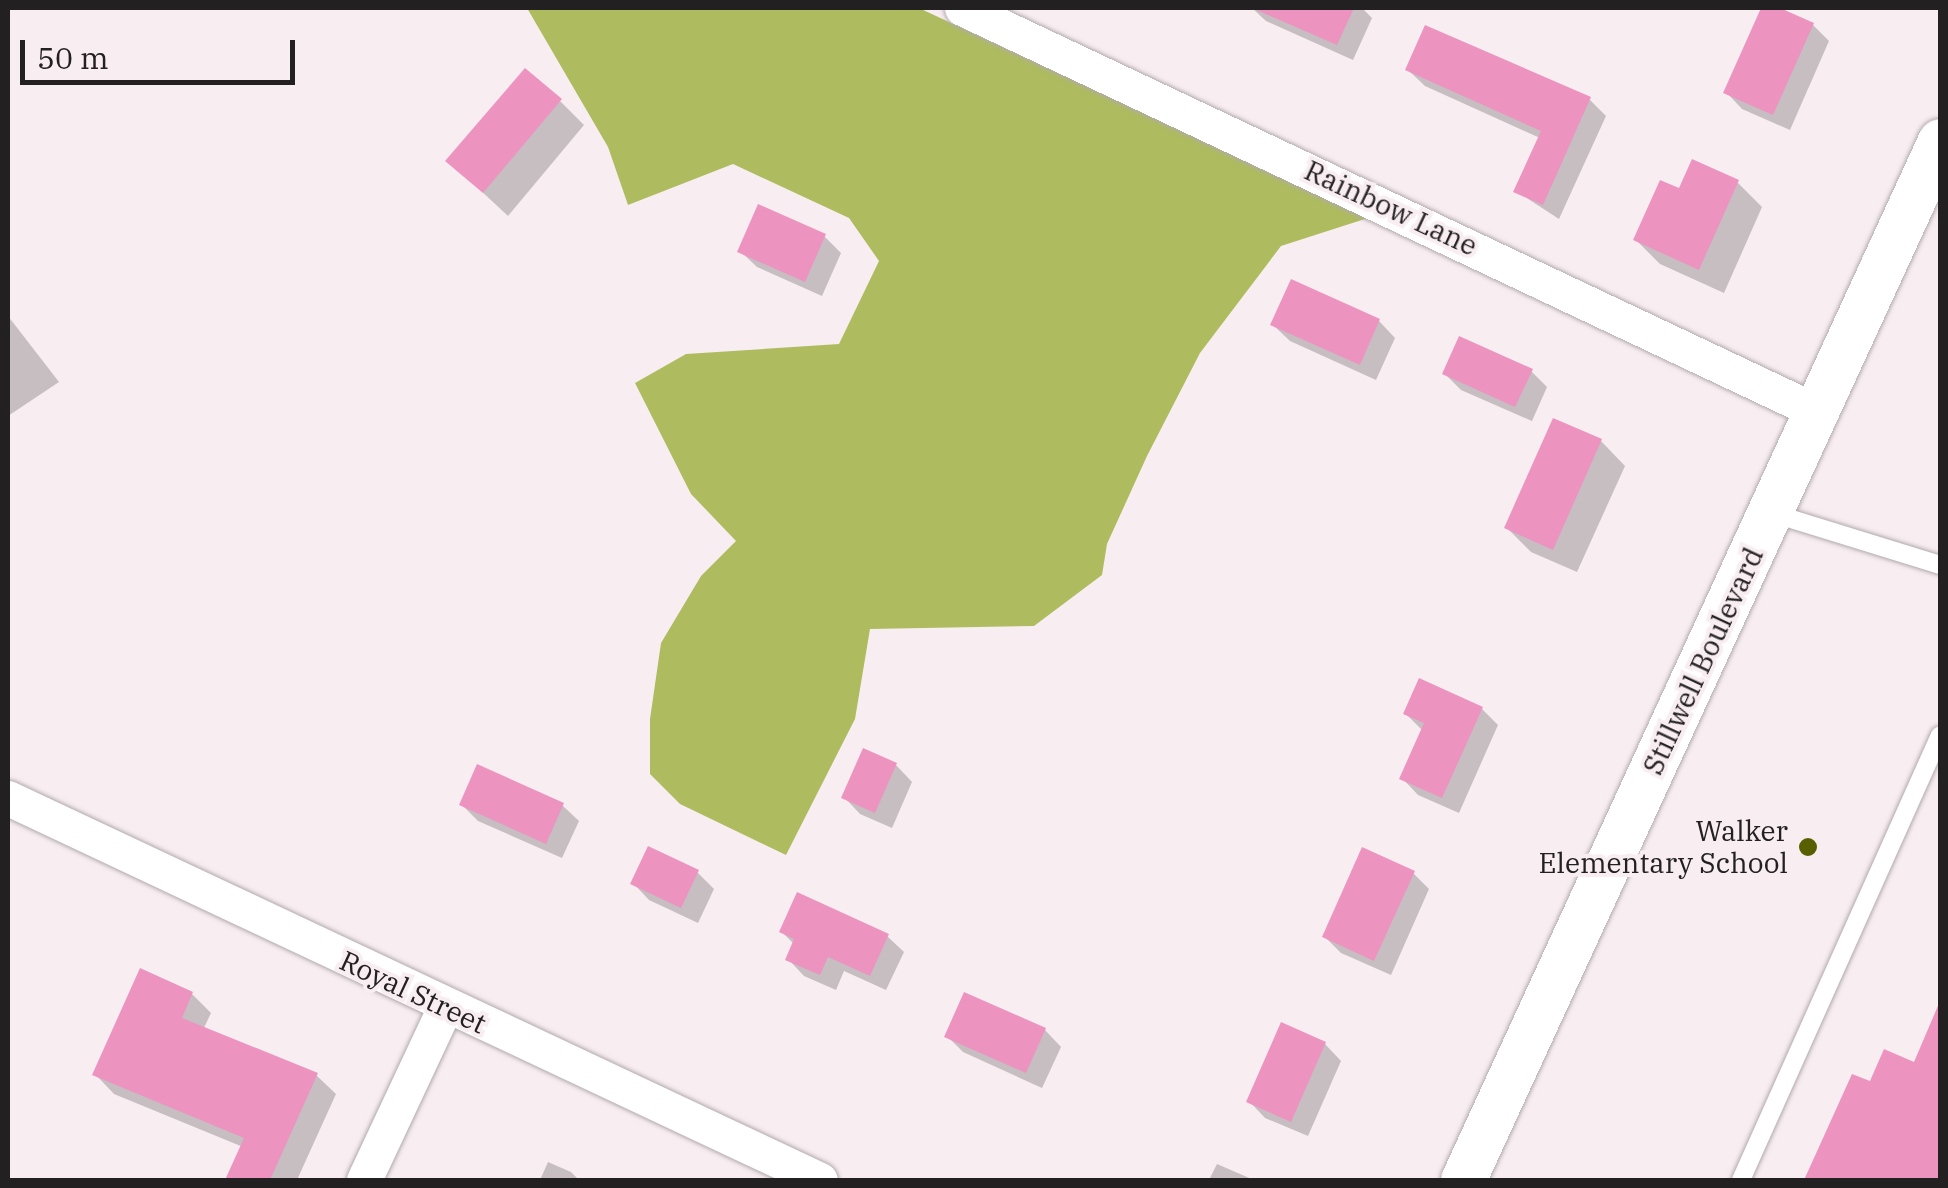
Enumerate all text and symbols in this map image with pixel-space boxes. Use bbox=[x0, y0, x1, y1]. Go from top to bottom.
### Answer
scale bar bbox=[25, 20, 300, 82]
text: 50 m bbox=[37, 38, 109, 77]
street label: Rainbow Lane bbox=[1299, 153, 1483, 263]
street label: Stillwell Boulevard bbox=[1636, 542, 1770, 780]
place label: Walker Elementary School bbox=[1539, 814, 1788, 880]
marker: Walker Elementary School bbox=[1797, 836, 1819, 858]
street label: Royal Street bbox=[335, 943, 491, 1041]

